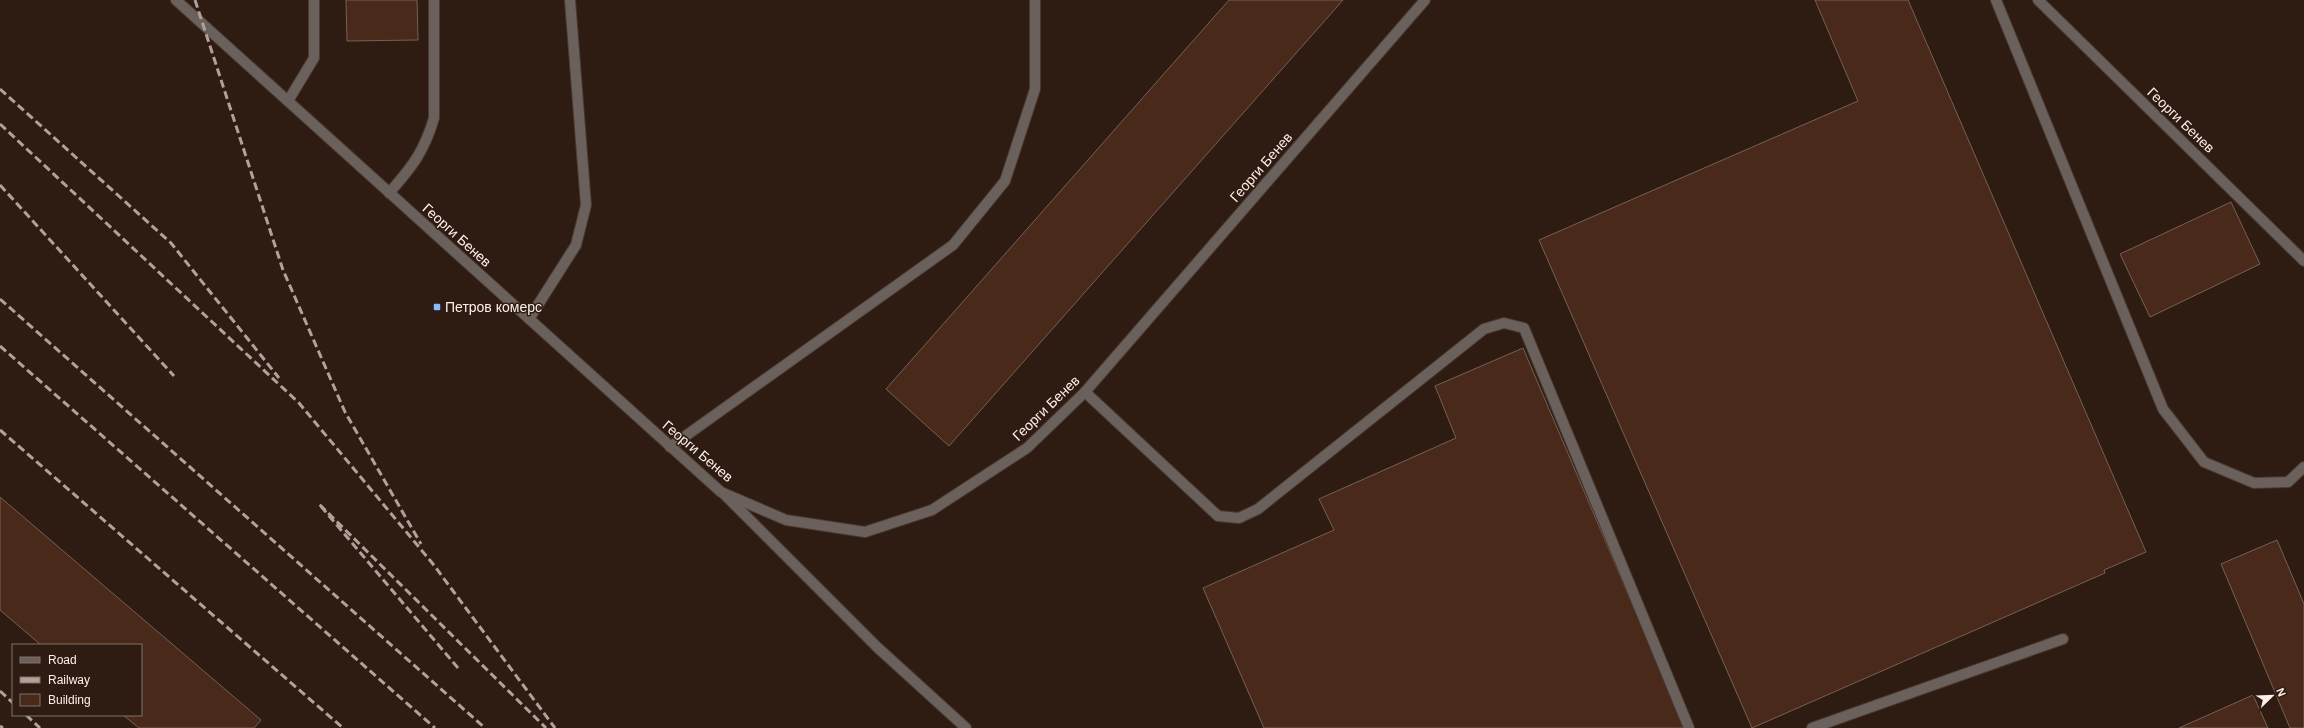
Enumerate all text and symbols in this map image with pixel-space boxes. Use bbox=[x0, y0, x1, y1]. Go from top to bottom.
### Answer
street label: Георги Бенев bbox=[2144, 84, 2218, 156]
street label: Георги Бенев bbox=[1227, 129, 1295, 205]
street label: Георги Бенев bbox=[419, 200, 495, 270]
place label: Петров комерс bbox=[445, 299, 542, 315]
marker: Петров комерс bbox=[432, 302, 442, 312]
street label: Георги Бенев bbox=[1009, 372, 1083, 444]
street label: Георги Бенев bbox=[660, 417, 736, 485]
legend bbox=[12, 644, 142, 716]
text: Road bbox=[48, 653, 77, 667]
text: Railway bbox=[48, 673, 90, 687]
north arrow bbox=[2252, 676, 2292, 716]
text: N bbox=[2274, 686, 2288, 698]
text: Building bbox=[48, 693, 91, 707]

